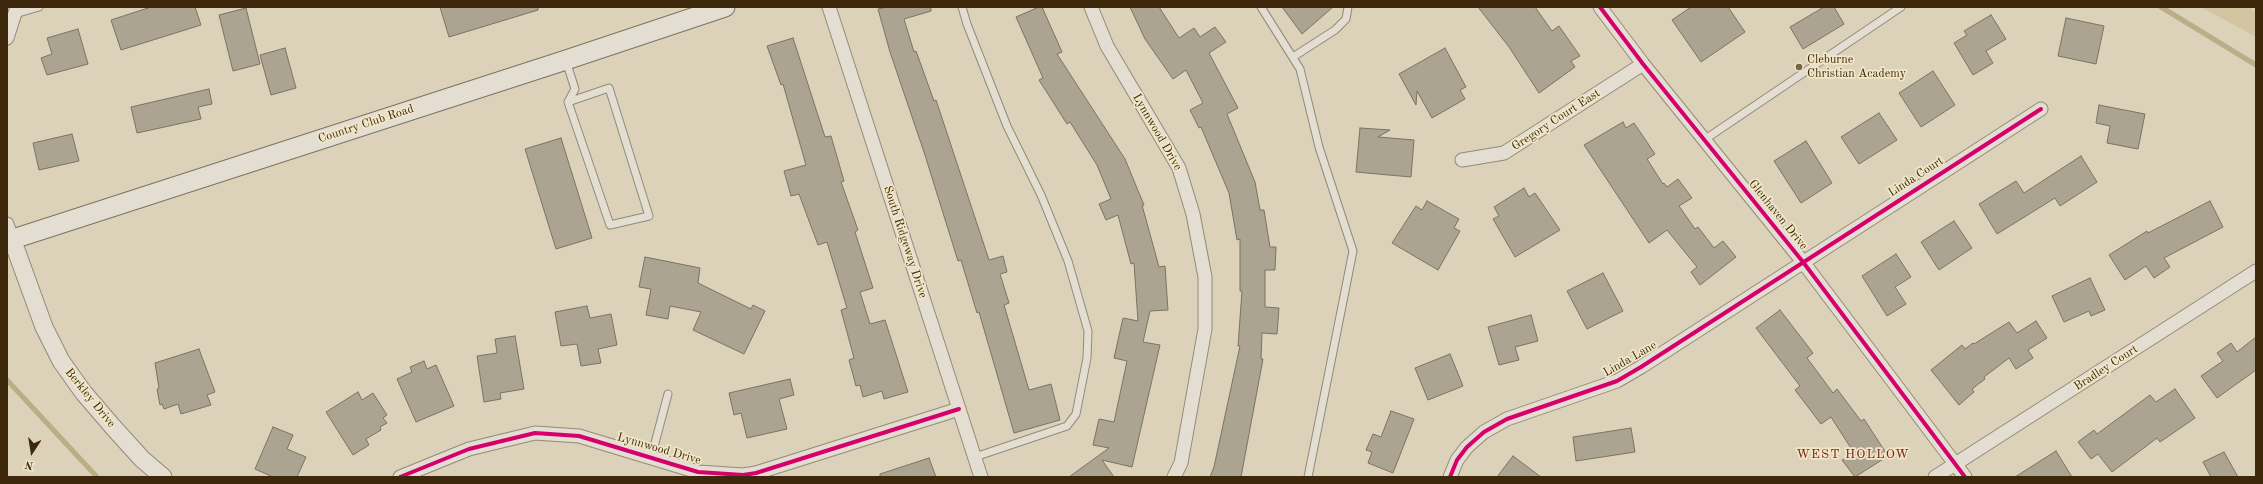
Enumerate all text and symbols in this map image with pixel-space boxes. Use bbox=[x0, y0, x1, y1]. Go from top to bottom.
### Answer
place label: Cleburne Christian Academy bbox=[1807, 53, 1906, 81]
marker: Cleburne Christian Academy bbox=[1794, 62, 1804, 72]
street label: Gregory Court East bbox=[1509, 86, 1603, 154]
street label: Lynnwood Drive bbox=[1129, 91, 1185, 173]
street label: Country Club Road bbox=[316, 102, 416, 146]
street label: Linda Court bbox=[1886, 154, 1946, 200]
street label: Glenhaven Drive bbox=[1745, 177, 1811, 253]
street label: South Ridgeway Drive bbox=[880, 184, 930, 300]
street label: Linda Lane bbox=[1601, 338, 1659, 380]
street label: Bradley Court bbox=[2071, 342, 2141, 394]
street label: Berkley Drive bbox=[62, 365, 118, 431]
street label: Lynnwood Drive bbox=[615, 430, 703, 468]
north arrow bbox=[12, 432, 52, 472]
district label: WEST HOLLOW bbox=[1796, 447, 1910, 463]
text: N bbox=[24, 458, 35, 470]

